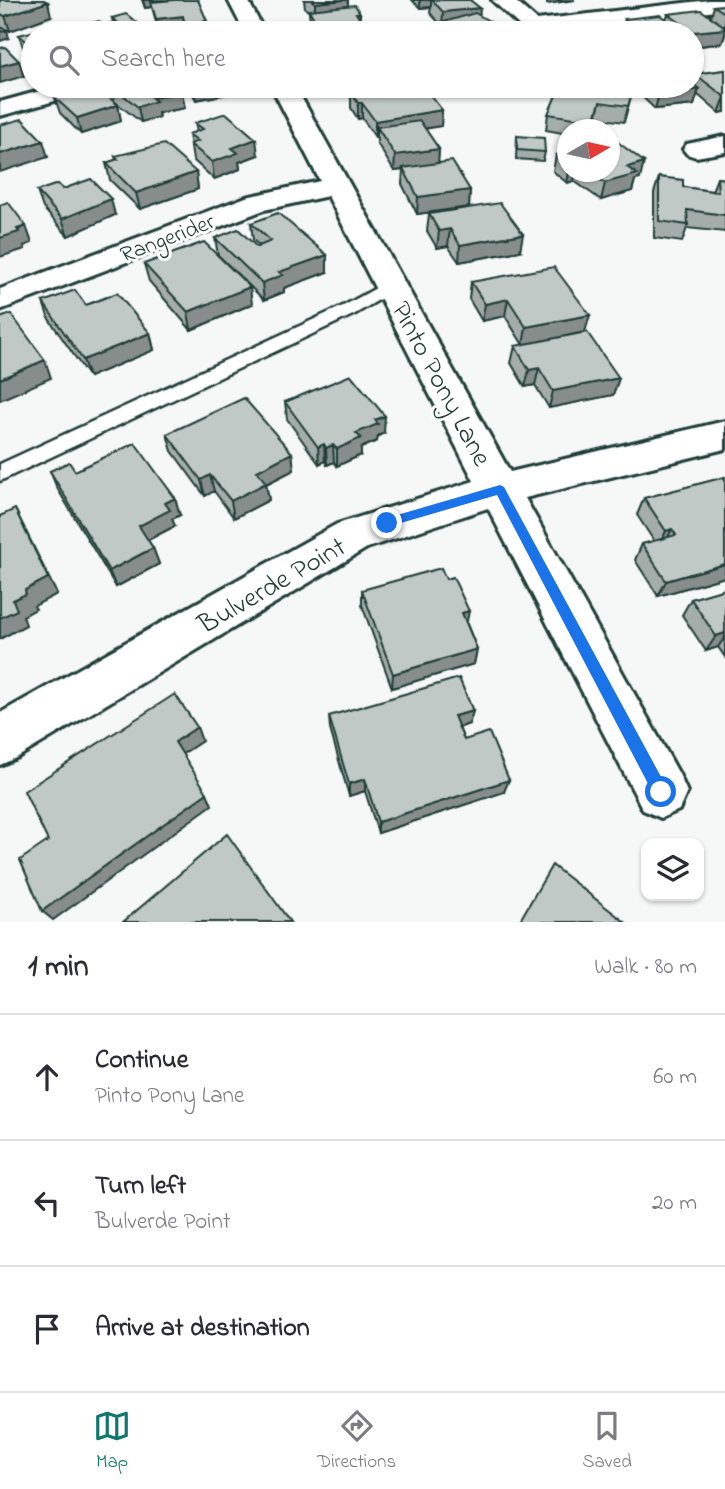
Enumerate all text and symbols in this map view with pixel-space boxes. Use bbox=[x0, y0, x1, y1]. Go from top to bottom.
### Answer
search box bbox=[21, 21, 704, 98]
icon: search bbox=[45, 41, 83, 79]
text: Search here bbox=[101, 41, 226, 79]
north arrow bbox=[557, 119, 620, 182]
street label: Rangerider bbox=[116, 206, 221, 273]
street label: Pinto Pony Lane bbox=[379, 295, 501, 475]
route end bbox=[371, 507, 402, 538]
street label: Bulverde Point bbox=[190, 528, 354, 647]
route start bbox=[645, 776, 676, 807]
map controls bbox=[641, 838, 704, 901]
button: layers bbox=[641, 838, 704, 901]
text: 1 min bbox=[28, 946, 89, 990]
text: Walk · 80 m bbox=[594, 951, 697, 984]
text: Continue bbox=[95, 1042, 188, 1080]
icon: ahead bbox=[28, 1058, 66, 1096]
text: 60 m bbox=[653, 1061, 697, 1094]
text: Pinto Pony Lane bbox=[95, 1080, 244, 1113]
text: Turn left bbox=[95, 1168, 186, 1206]
icon: left bbox=[28, 1184, 66, 1222]
text: 20 m bbox=[652, 1187, 697, 1220]
text: Bulverde Point bbox=[95, 1206, 231, 1239]
icon: arrive bbox=[28, 1310, 66, 1348]
text: Arrive at destination bbox=[95, 1310, 310, 1348]
tab: Map bbox=[93, 1407, 131, 1476]
tab: Directions bbox=[317, 1407, 396, 1476]
tab: Saved bbox=[582, 1407, 632, 1476]

